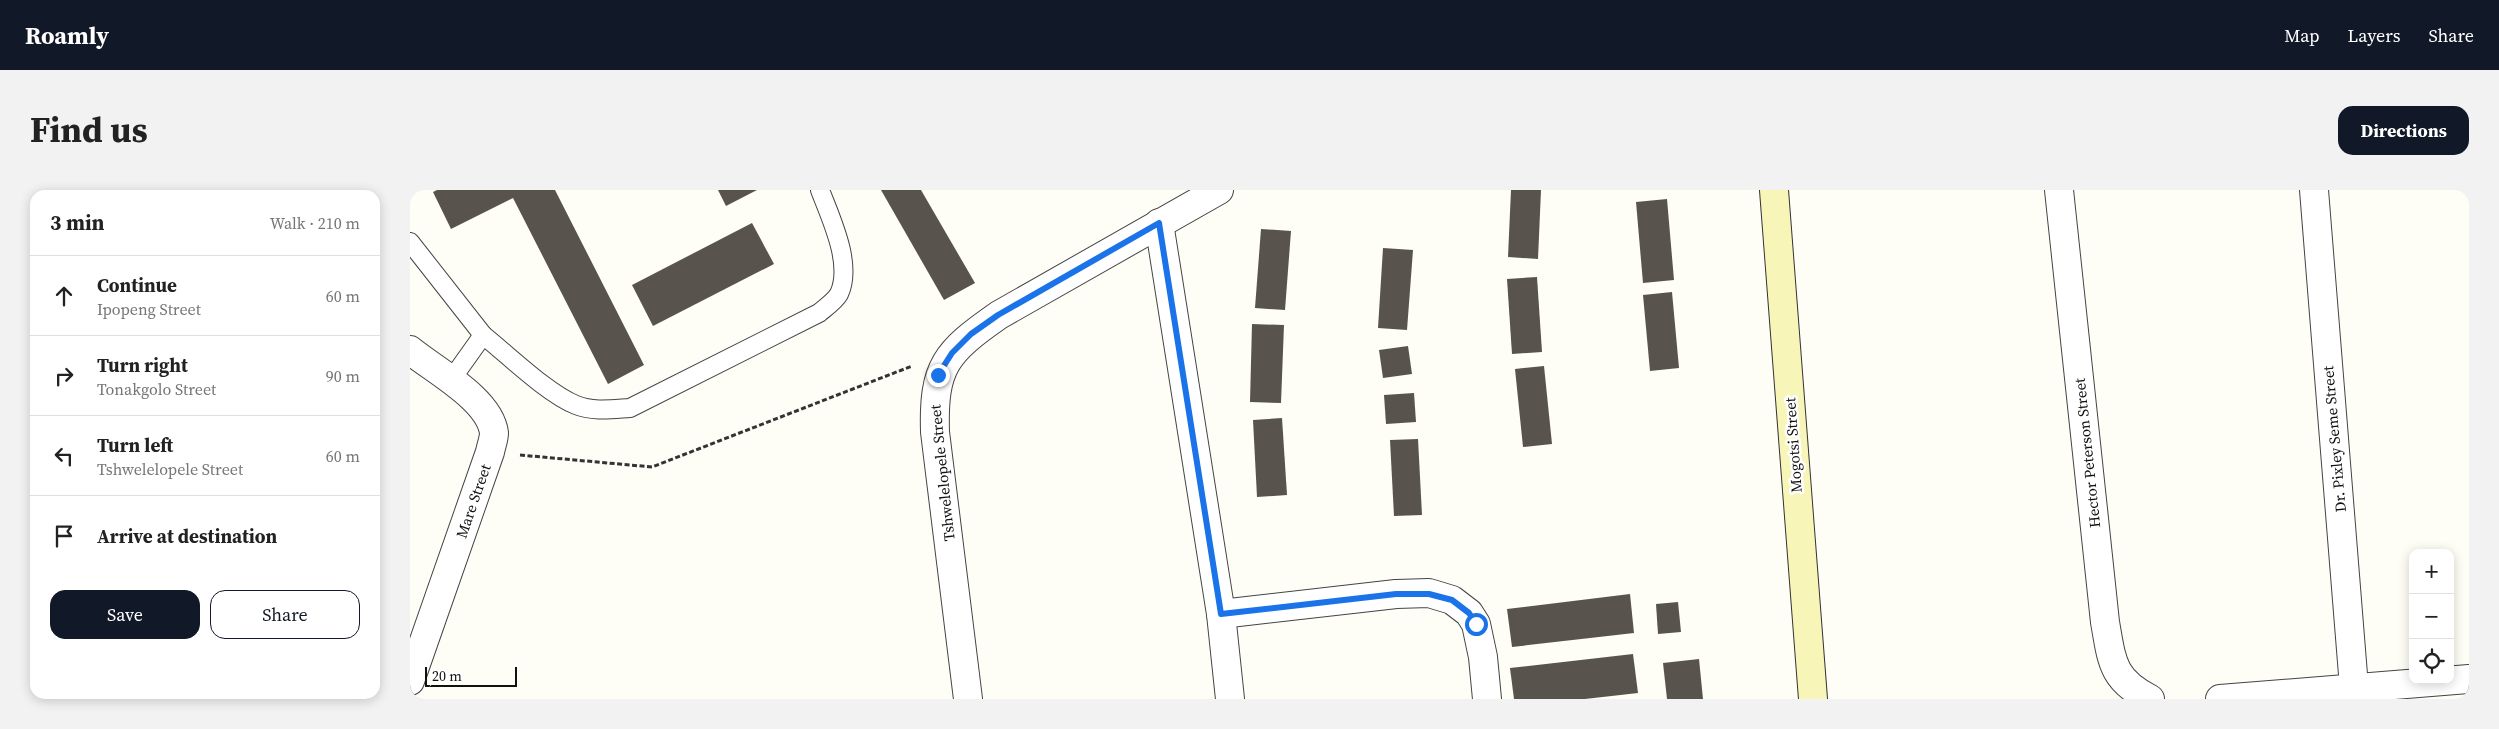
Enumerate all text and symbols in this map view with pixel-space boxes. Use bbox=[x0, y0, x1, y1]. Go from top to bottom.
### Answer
text: Roamly bbox=[25, 19, 109, 52]
text: Map bbox=[2284, 23, 2319, 48]
text: Layers bbox=[2347, 23, 2400, 48]
text: Share bbox=[2428, 23, 2474, 48]
text: Find us bbox=[30, 106, 148, 154]
button: Directions bbox=[2338, 106, 2469, 155]
text: 3 min bbox=[50, 208, 105, 237]
text: Walk · 210 m bbox=[270, 212, 360, 234]
text: Continue bbox=[97, 272, 177, 298]
icon: ahead bbox=[50, 282, 78, 310]
text: 60 m bbox=[326, 285, 360, 307]
text: Ipopeng Street bbox=[97, 298, 201, 320]
text: Turn right bbox=[97, 352, 188, 378]
icon: right bbox=[50, 362, 78, 390]
route end bbox=[927, 364, 950, 387]
text: 90 m bbox=[326, 365, 360, 387]
street label: Dr. Pixley Seme Street bbox=[2317, 365, 2351, 513]
street label: Hector Peterson Street bbox=[2069, 377, 2105, 529]
text: Tonakgolo Street bbox=[97, 378, 216, 400]
street label: Mogotsi Street bbox=[1779, 397, 1807, 493]
street label: Tshwelelopele Street bbox=[924, 404, 960, 542]
text: Turn left bbox=[97, 432, 173, 458]
icon: left bbox=[50, 442, 78, 470]
text: 60 m bbox=[326, 445, 360, 467]
text: Tshwelelopele Street bbox=[97, 458, 243, 480]
street label: Mare Street bbox=[451, 461, 495, 541]
icon: arrive bbox=[50, 522, 78, 550]
text: Arrive at destination bbox=[97, 523, 277, 549]
map controls bbox=[2409, 549, 2454, 684]
button: + bbox=[2409, 549, 2454, 594]
button: Save bbox=[50, 590, 200, 639]
button: Share bbox=[210, 590, 360, 639]
button: − bbox=[2409, 594, 2454, 639]
route start bbox=[1465, 613, 1488, 636]
button: locate bbox=[2409, 639, 2454, 684]
scale bar bbox=[425, 664, 518, 687]
text: 20 m bbox=[432, 666, 462, 686]

